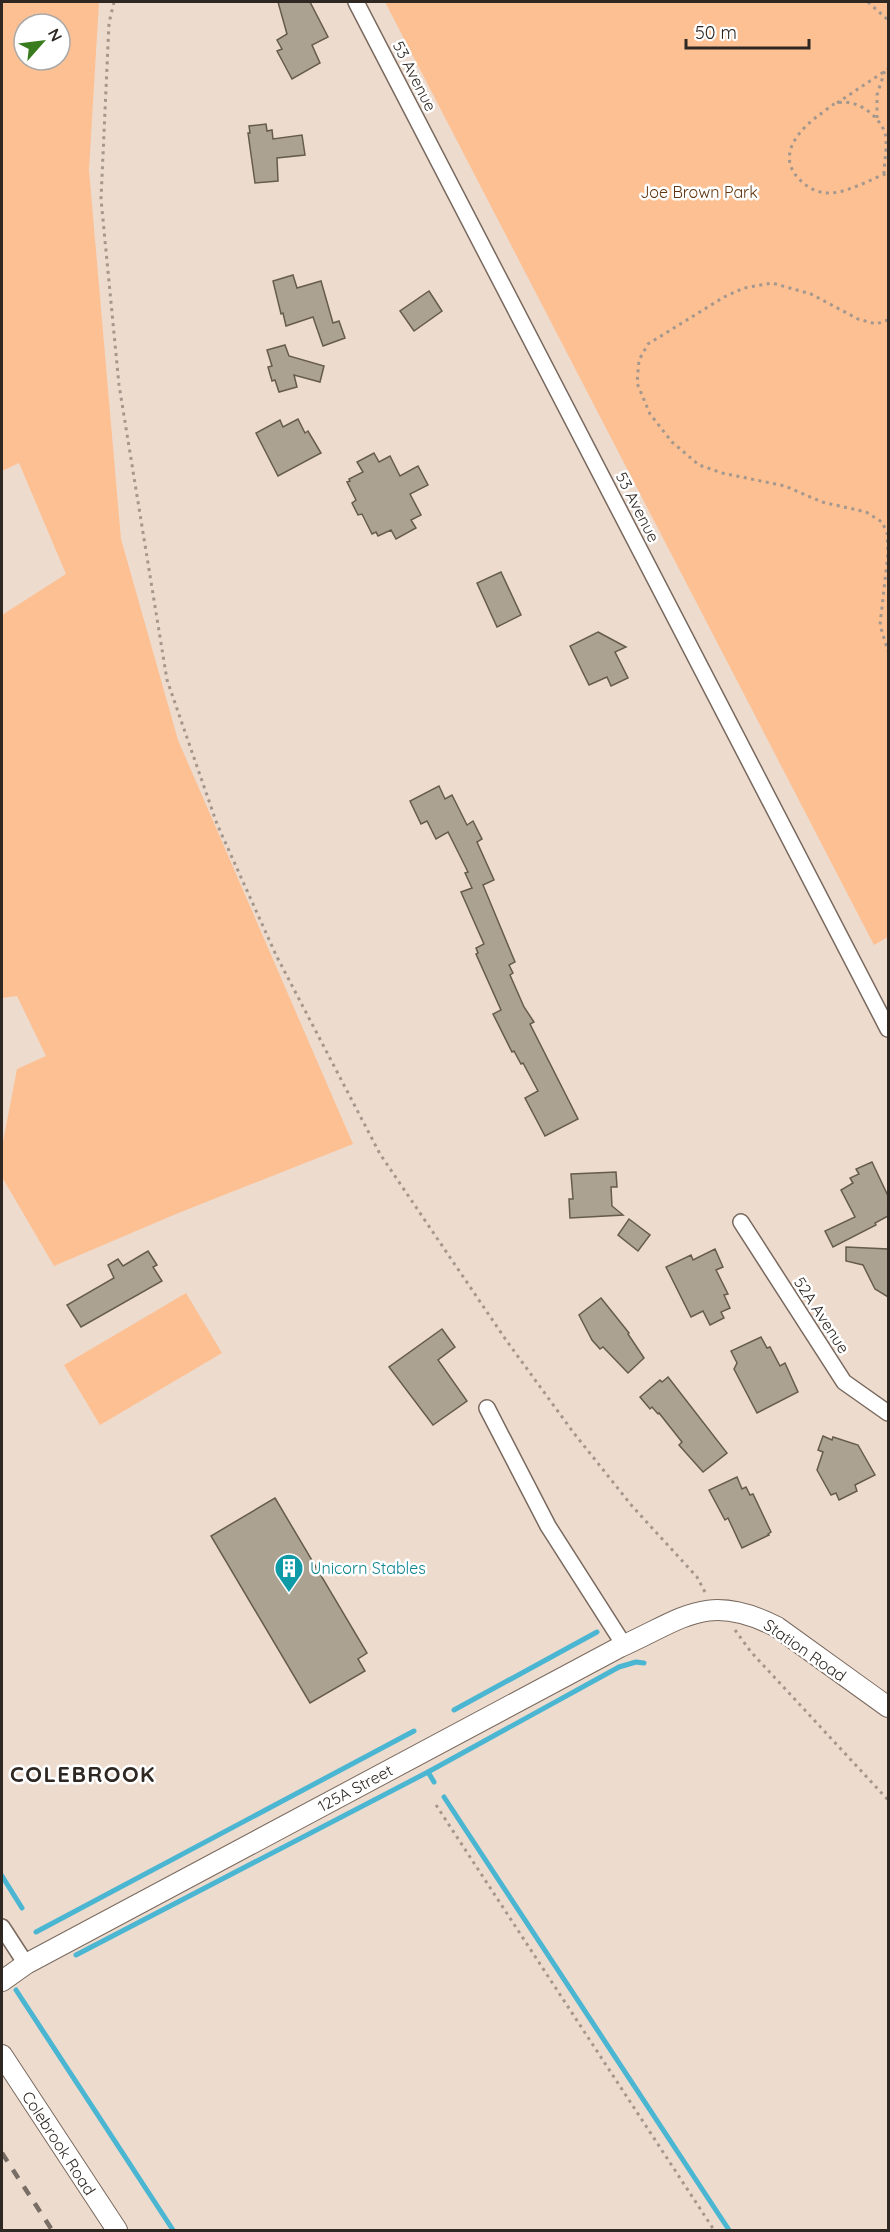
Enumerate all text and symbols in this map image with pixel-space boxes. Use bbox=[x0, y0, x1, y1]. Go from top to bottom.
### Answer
north arrow bbox=[12, 12, 72, 72]
scale bar bbox=[686, 12, 809, 50]
text: 50 m bbox=[695, 21, 737, 44]
text: N bbox=[44, 25, 67, 45]
street label: 53 Avenue bbox=[389, 38, 441, 114]
park label: Joe Brown Park bbox=[640, 182, 758, 202]
street label: 53 Avenue bbox=[612, 469, 664, 545]
street label: 52A Avenue bbox=[790, 1273, 854, 1357]
building icon: Unicorn Stables bbox=[273, 1552, 305, 1594]
place label: Unicorn Stables bbox=[310, 1558, 426, 1578]
street label: Station Road bbox=[760, 1614, 850, 1686]
district label: COLEBROOK bbox=[10, 1760, 156, 1788]
street label: 125A Street bbox=[314, 1760, 396, 1816]
street label: Colebrook Road bbox=[18, 2087, 100, 2199]

